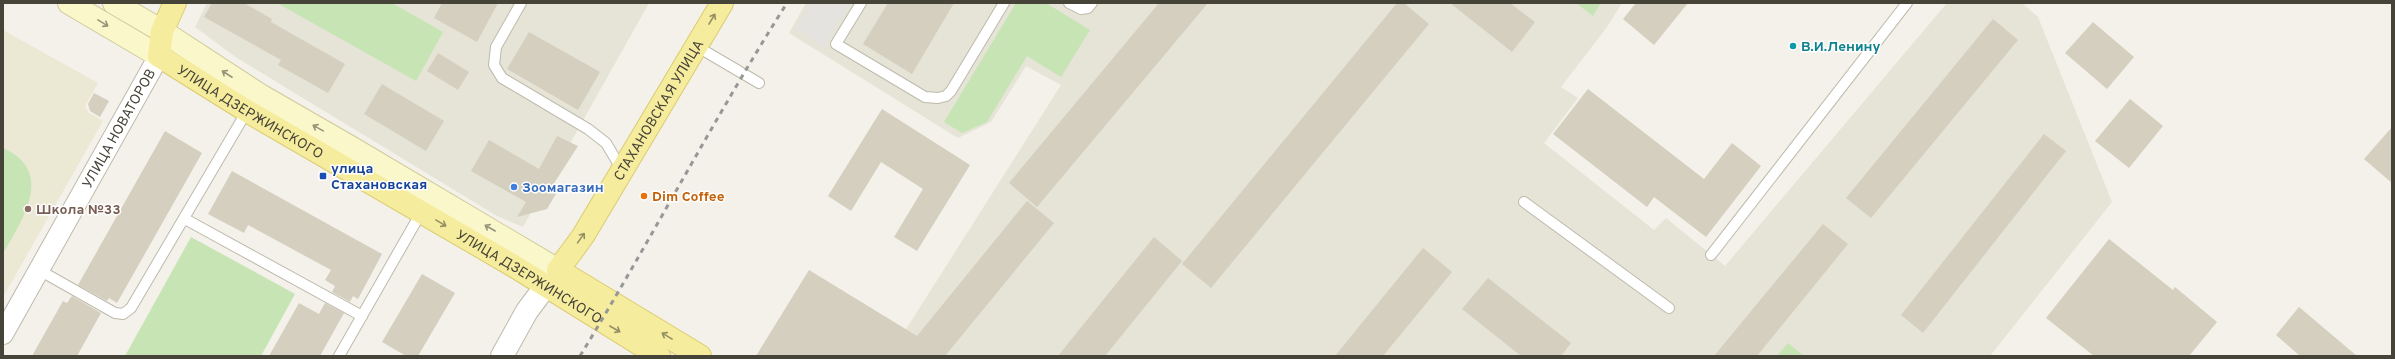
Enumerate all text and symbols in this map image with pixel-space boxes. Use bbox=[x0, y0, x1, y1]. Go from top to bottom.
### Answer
one-way arrow bbox=[709, 13, 717, 25]
one-way arrow bbox=[97, 19, 109, 27]
street label: СТАХАНОВСКАЯ УЛИЦА bbox=[611, 37, 708, 184]
place label: В.И.Ленину bbox=[1801, 39, 1881, 56]
marker: В.И.Ленину bbox=[1788, 41, 1798, 51]
street label: УЛИЦА ДЗЕРЖИНСКОГО bbox=[173, 62, 326, 163]
street label: УЛИЦА НОВАТОРОВ bbox=[80, 66, 160, 192]
one-way arrow bbox=[222, 70, 233, 78]
one-way arrow bbox=[313, 124, 325, 132]
place label: улица Стахановская bbox=[331, 161, 427, 194]
marker: улица Стахановская bbox=[318, 171, 328, 181]
place label: Зоомагазин bbox=[522, 180, 604, 197]
marker: Зоомагазин bbox=[509, 182, 519, 192]
place label: Dim Coffee bbox=[652, 189, 725, 206]
marker: Dim Coffee bbox=[639, 191, 649, 201]
place label: Школа №33 bbox=[36, 202, 121, 219]
marker: Школа №33 bbox=[23, 204, 33, 214]
one-way arrow bbox=[435, 219, 447, 227]
one-way arrow bbox=[484, 224, 496, 232]
street label: УЛИЦА ДЗЕРЖИНСКОГО bbox=[452, 227, 605, 328]
one-way arrow bbox=[577, 233, 585, 244]
one-way arrow bbox=[609, 325, 621, 333]
one-way arrow bbox=[661, 331, 673, 339]

